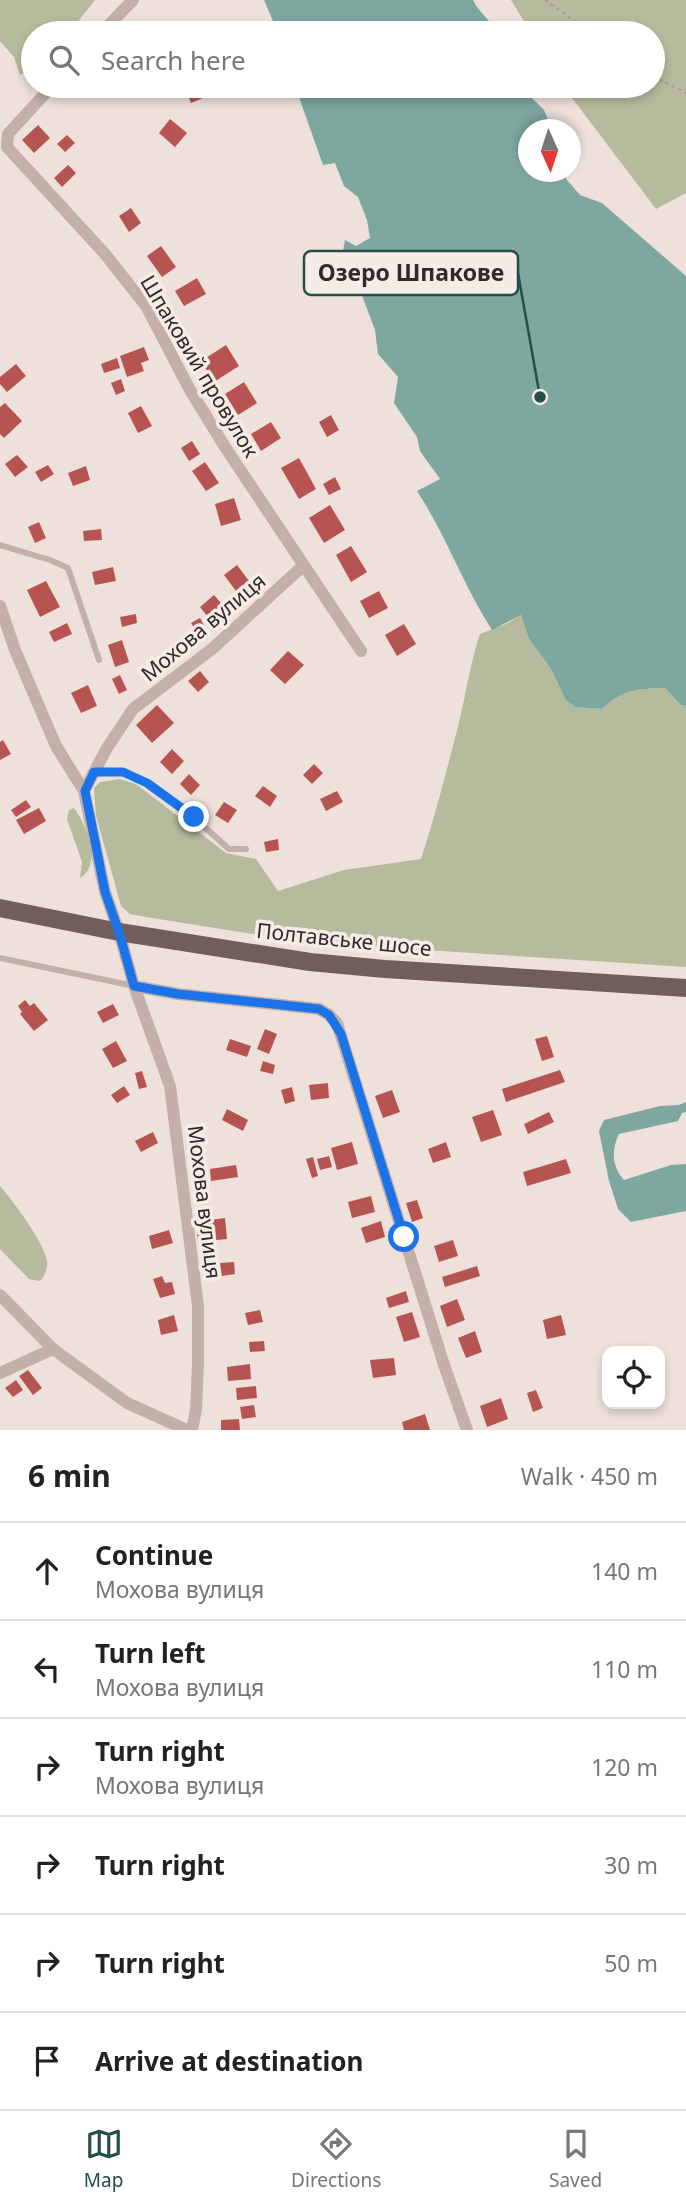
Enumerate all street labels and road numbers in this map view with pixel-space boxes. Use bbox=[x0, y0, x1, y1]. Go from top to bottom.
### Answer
street label: Шпаковий провулок bbox=[134, 270, 266, 462]
street label: Мохова вулиця bbox=[135, 567, 271, 687]
street label: Полтавське шосе bbox=[255, 916, 433, 962]
street label: Мохова вулиця bbox=[182, 1124, 228, 1280]

